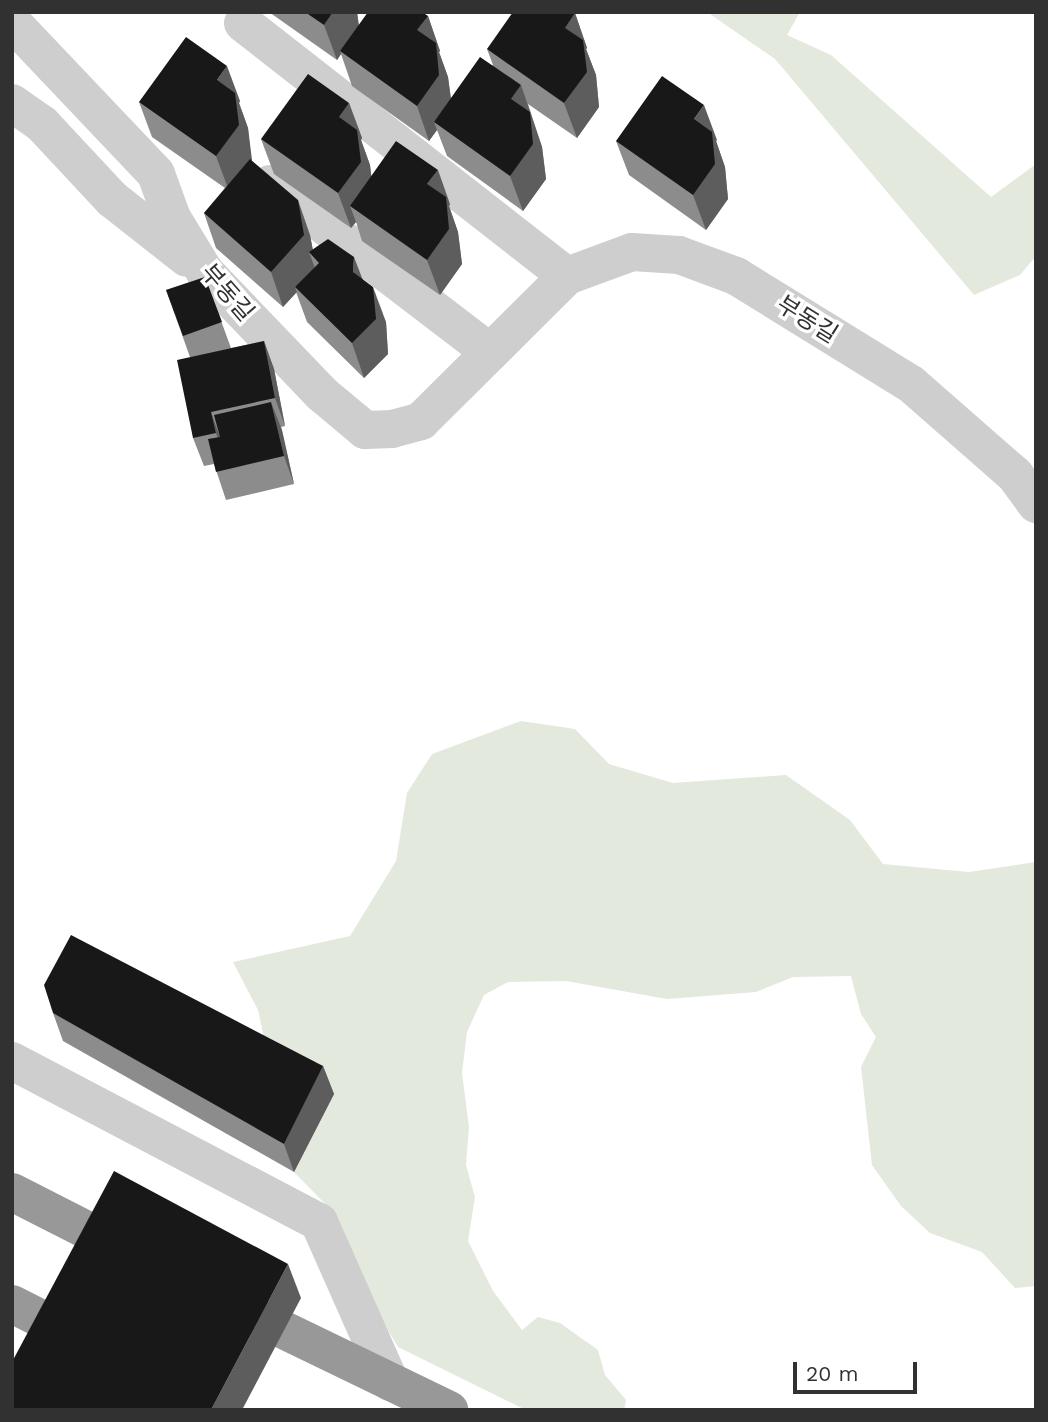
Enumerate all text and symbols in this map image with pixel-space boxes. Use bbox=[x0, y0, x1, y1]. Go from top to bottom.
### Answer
street label: 부동길 bbox=[194, 259, 260, 327]
street label: 부동길 bbox=[771, 290, 843, 350]
scale bar bbox=[796, 1348, 920, 1392]
text: 20 m bbox=[806, 1361, 858, 1386]

